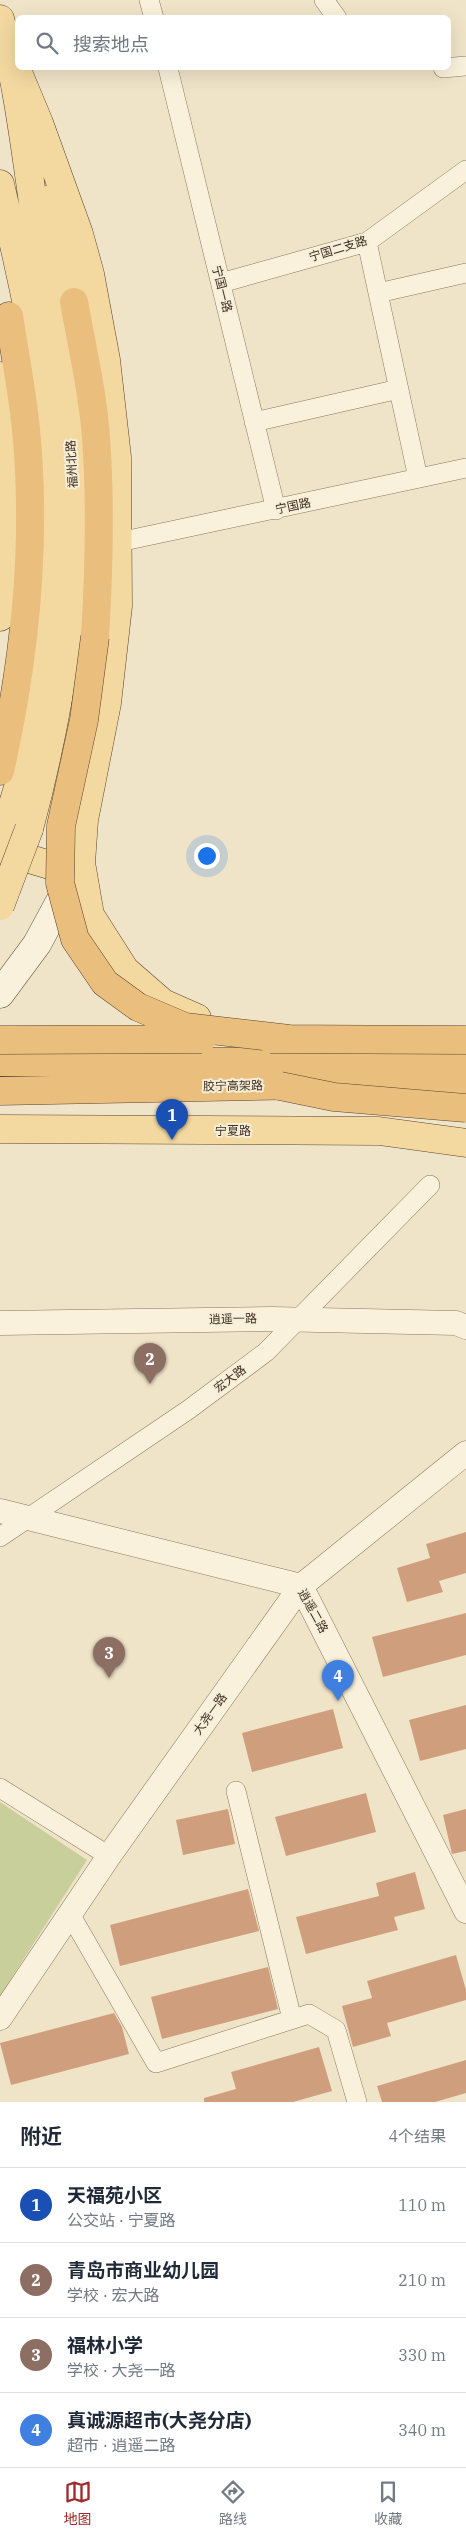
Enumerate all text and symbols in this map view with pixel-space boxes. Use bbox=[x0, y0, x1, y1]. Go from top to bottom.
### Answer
search box bbox=[15, 15, 451, 70]
icon: search bbox=[33, 29, 61, 57]
text: 搜索地点 bbox=[73, 32, 149, 56]
street label: 宁国二支路 bbox=[307, 233, 369, 264]
street label: 宁国一路 bbox=[209, 264, 236, 314]
street label: 福州北路 bbox=[63, 440, 80, 488]
street label: 宁国路 bbox=[274, 494, 312, 517]
your location bbox=[194, 843, 220, 869]
street label: 胶宁高架路 bbox=[203, 1077, 263, 1094]
pin: 1 bbox=[156, 1099, 188, 1140]
street label: 宁夏路 bbox=[215, 1123, 251, 1138]
street label: 逍遥一路 bbox=[209, 1311, 257, 1326]
pin: 2 bbox=[134, 1343, 166, 1384]
street label: 宏大路 bbox=[211, 1362, 249, 1395]
street label: 逍遥二路 bbox=[295, 1586, 332, 1635]
pin: 3 bbox=[93, 1637, 125, 1678]
pin: 4 bbox=[322, 1660, 354, 1701]
street label: 大尧一路 bbox=[189, 1690, 230, 1738]
text: 附近 bbox=[20, 2122, 62, 2150]
text: 4个结果 bbox=[388, 2126, 446, 2146]
text: 天福苑小区 bbox=[67, 2183, 162, 2207]
text: 1 bbox=[31, 2195, 41, 2215]
text: 110 m bbox=[398, 2195, 446, 2215]
text: 公交站 · 宁夏路 bbox=[67, 2210, 176, 2230]
text: 青岛市商业幼儿园 bbox=[67, 2258, 219, 2282]
text: 2 bbox=[31, 2270, 41, 2290]
text: 210 m bbox=[398, 2270, 446, 2290]
text: 学校 · 宏大路 bbox=[67, 2285, 160, 2305]
text: 福林小学 bbox=[67, 2333, 143, 2357]
text: 3 bbox=[31, 2345, 41, 2365]
text: 330 m bbox=[398, 2345, 446, 2365]
text: 学校 · 大尧一路 bbox=[67, 2360, 176, 2380]
text: 真诚源超市(大尧分店) bbox=[67, 2408, 252, 2432]
text: 4 bbox=[31, 2420, 41, 2440]
text: 340 m bbox=[398, 2420, 446, 2440]
text: 超市 · 逍遥二路 bbox=[67, 2435, 176, 2455]
tab: 地图 bbox=[64, 2478, 92, 2528]
tab: 路线 bbox=[219, 2478, 247, 2528]
tab: 收藏 bbox=[374, 2478, 402, 2528]

